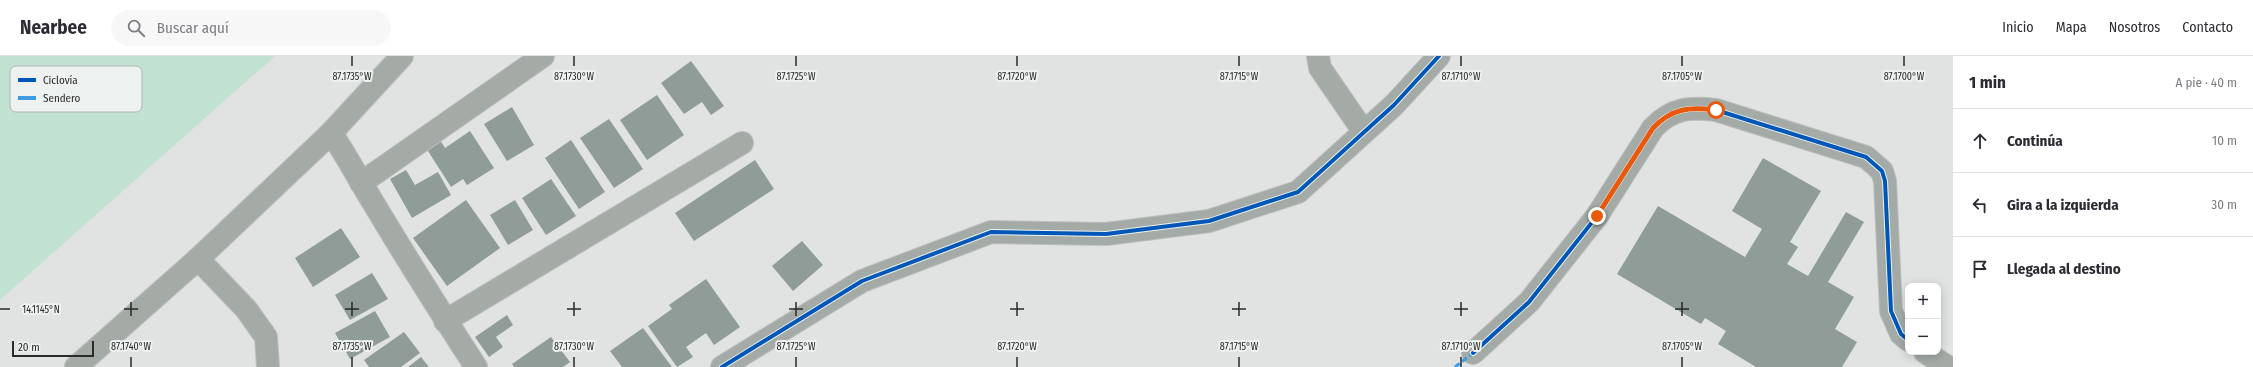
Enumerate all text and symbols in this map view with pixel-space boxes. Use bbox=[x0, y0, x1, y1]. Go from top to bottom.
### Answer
search box bbox=[111, 10, 391, 46]
text: Nearbee bbox=[20, 16, 87, 39]
icon: search bbox=[125, 17, 147, 39]
text: Buscar aquí bbox=[157, 19, 229, 37]
text: Inicio bbox=[2002, 19, 2034, 36]
text: Mapa bbox=[2056, 19, 2087, 36]
text: Nosotros bbox=[2109, 19, 2160, 36]
text: Contacto bbox=[2182, 19, 2233, 36]
legend bbox=[10, 66, 142, 112]
text: 87.1735°W bbox=[332, 71, 372, 83]
text: 87.1730°W bbox=[554, 71, 594, 83]
text: 87.1725°W bbox=[777, 71, 816, 83]
text: 87.1720°W bbox=[997, 71, 1037, 83]
text: 87.1715°W bbox=[1220, 71, 1259, 83]
text: 87.1710°W bbox=[1441, 71, 1481, 83]
text: 87.1705°W bbox=[1662, 71, 1702, 83]
text: 87.1700°W bbox=[1884, 71, 1925, 83]
text: 1 min bbox=[1969, 72, 2006, 93]
text: Ciclovía bbox=[43, 74, 78, 87]
text: A pie · 40 m bbox=[2176, 75, 2237, 90]
text: Sendero bbox=[43, 92, 81, 105]
route start bbox=[1707, 101, 1725, 119]
icon: ahead bbox=[1969, 130, 1991, 152]
text: Continúa bbox=[2007, 132, 2063, 150]
text: 10 m bbox=[2212, 133, 2237, 148]
icon: left bbox=[1969, 194, 1991, 216]
text: Gira a la izquierda bbox=[2007, 196, 2119, 214]
text: 30 m bbox=[2211, 197, 2237, 212]
route end bbox=[1588, 207, 1606, 225]
icon: arrive bbox=[1969, 258, 1991, 280]
text: Llegada al destino bbox=[2007, 260, 2121, 278]
map controls bbox=[1905, 283, 1941, 355]
button: + bbox=[1905, 283, 1941, 319]
text: 14.1145°N bbox=[22, 304, 60, 316]
button: − bbox=[1905, 319, 1941, 355]
scale bar bbox=[12, 339, 94, 358]
text: 20 m bbox=[18, 341, 40, 354]
text: 87.1740°W bbox=[111, 341, 151, 353]
text: 87.1735°W bbox=[332, 341, 372, 353]
text: 87.1730°W bbox=[554, 341, 594, 353]
text: 87.1725°W bbox=[777, 341, 816, 353]
text: 87.1720°W bbox=[997, 341, 1037, 353]
text: 87.1715°W bbox=[1220, 341, 1259, 353]
text: 87.1710°W bbox=[1441, 341, 1481, 353]
text: 87.1705°W bbox=[1662, 341, 1702, 353]

